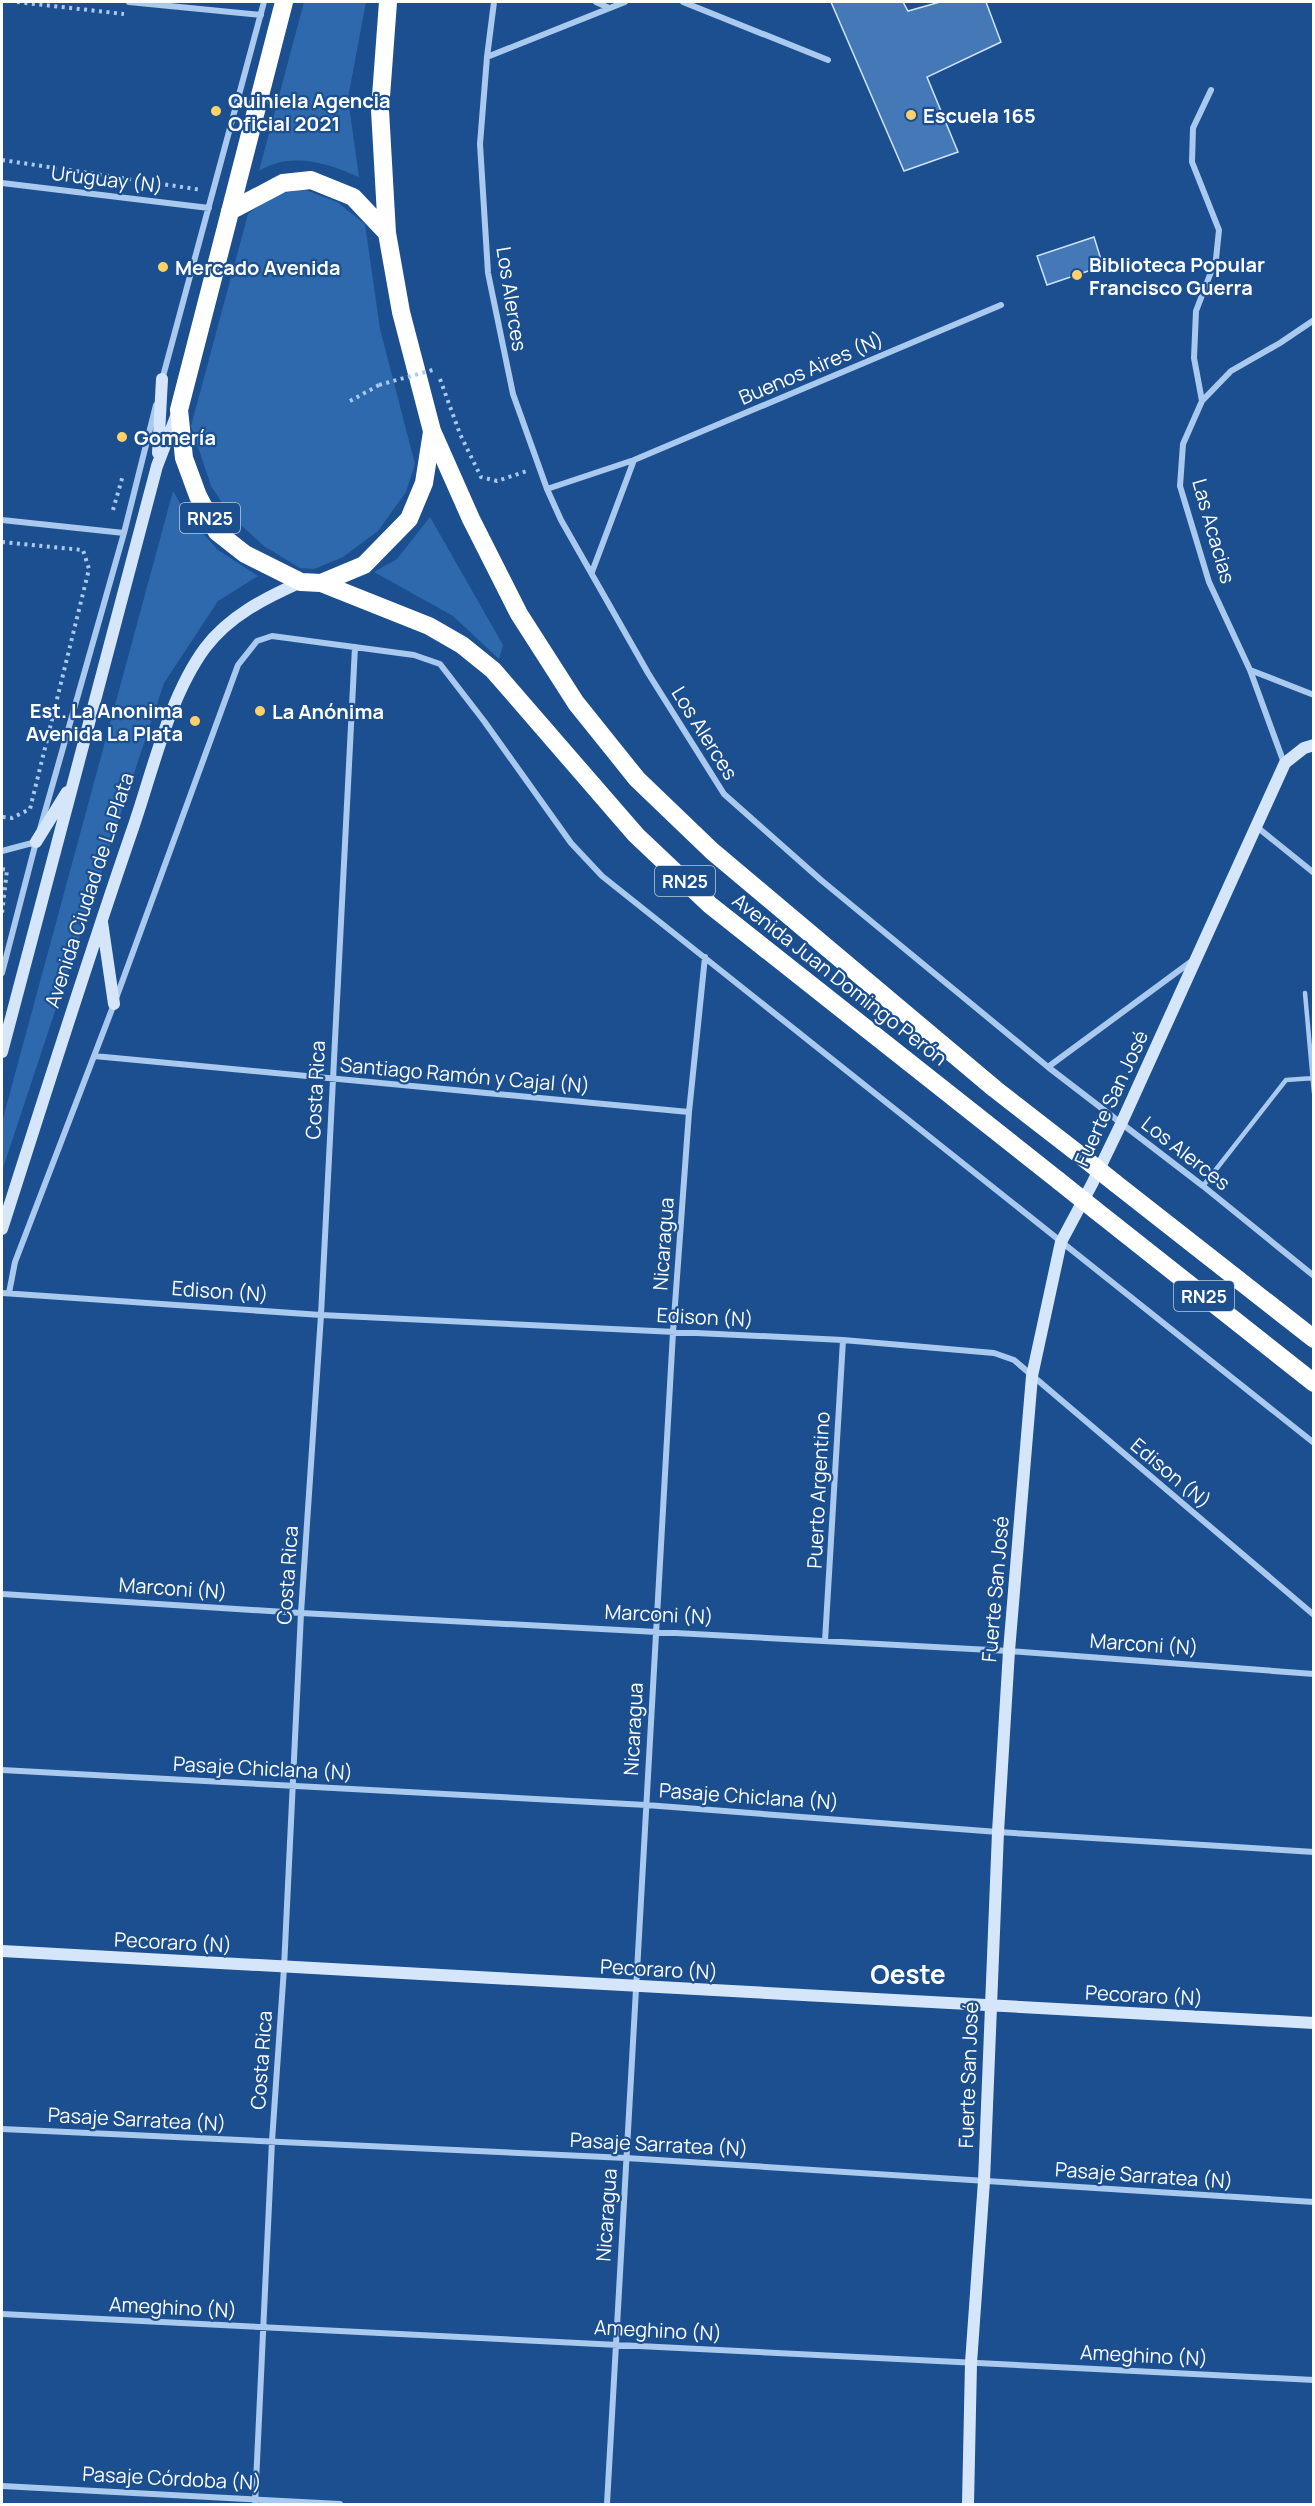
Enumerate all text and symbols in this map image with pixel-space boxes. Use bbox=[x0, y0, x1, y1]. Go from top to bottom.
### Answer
place label: Quiniela Agencia Oficial 2021 bbox=[228, 87, 391, 137]
place label: Escuela 165 bbox=[923, 102, 1036, 129]
marker: Quiniela Agencia Oficial 2021 bbox=[209, 104, 223, 118]
marker: Escuela 165 bbox=[904, 108, 918, 122]
street label: Uruguay (N) bbox=[49, 159, 165, 199]
street label: Los Alerces bbox=[490, 245, 534, 353]
place label: Biblioteca Popular Francisco Guerra bbox=[1089, 251, 1265, 301]
place label: Mercado Avenida bbox=[175, 254, 340, 281]
marker: Mercado Avenida bbox=[156, 260, 170, 274]
marker: Biblioteca Popular Francisco Guerra bbox=[1070, 268, 1084, 282]
street label: Buenos Aires (N) bbox=[734, 325, 888, 411]
place label: Gomería bbox=[134, 424, 216, 451]
marker: Gomería bbox=[115, 430, 129, 444]
street label: Las Acacias bbox=[1186, 476, 1242, 586]
road number: RN25 bbox=[180, 503, 240, 533]
street label: Los Alerces bbox=[666, 681, 744, 785]
place label: Est. La Anonima Avenida La Plata bbox=[26, 697, 183, 747]
place label: La Anónima bbox=[272, 698, 384, 725]
marker: La Anónima bbox=[253, 704, 267, 718]
marker: Est. La Anonima Avenida La Plata bbox=[188, 714, 202, 728]
street label: Avenida Ciudad de La Plata bbox=[38, 769, 140, 1011]
road number: RN25 bbox=[655, 866, 715, 896]
street label: Avenida Juan Domingo Perón bbox=[727, 887, 953, 1071]
street label: Fuerte San José bbox=[1068, 1026, 1154, 1170]
street label: Costa Rica bbox=[299, 1040, 331, 1140]
street label: Santiago Ramón y Cajal (N) bbox=[339, 1051, 591, 1099]
street label: Los Alerces bbox=[1136, 1110, 1236, 1196]
street label: Nicaragua bbox=[646, 1197, 680, 1291]
street label: Edison (N) bbox=[171, 1274, 269, 1308]
road number: RN25 bbox=[1174, 1281, 1234, 1311]
street label: Edison (N) bbox=[656, 1301, 754, 1333]
street label: Puerto Argentino bbox=[800, 1411, 836, 1569]
street label: Edison (N) bbox=[1125, 1432, 1217, 1514]
street label: Fuerte San José bbox=[975, 1515, 1015, 1663]
street label: Costa Rica bbox=[270, 1525, 304, 1625]
street label: Marconi (N) bbox=[118, 1571, 228, 1605]
street label: Marconi (N) bbox=[604, 1598, 714, 1630]
street label: Marconi (N) bbox=[1089, 1627, 1199, 1661]
street label: Nicaragua bbox=[617, 1682, 649, 1776]
street label: Pasaje Chiclana (N) bbox=[172, 1750, 354, 1786]
street label: Pasaje Chiclana (N) bbox=[658, 1776, 840, 1816]
street label: Pecoraro (N) bbox=[113, 1925, 233, 1959]
street label: Pecoraro (N) bbox=[599, 1952, 719, 1986]
district label: Oeste bbox=[870, 1956, 946, 1992]
street label: Pecoraro (N) bbox=[1084, 1978, 1204, 2012]
street label: Fuerte San José bbox=[952, 2001, 984, 2149]
street label: Costa Rica bbox=[244, 2010, 278, 2110]
street label: Pasaje Sarratea (N) bbox=[47, 2101, 227, 2137]
street label: Pasaje Sarratea (N) bbox=[569, 2126, 749, 2162]
street label: Pasaje Sarratea (N) bbox=[1054, 2155, 1234, 2195]
street label: Nicaragua bbox=[589, 2168, 623, 2262]
street label: Ameghino (N) bbox=[108, 2290, 238, 2324]
street label: Ameghino (N) bbox=[593, 2313, 723, 2347]
street label: Ameghino (N) bbox=[1079, 2338, 1209, 2372]
street label: Pasaje Córdoba (N) bbox=[82, 2460, 262, 2496]

